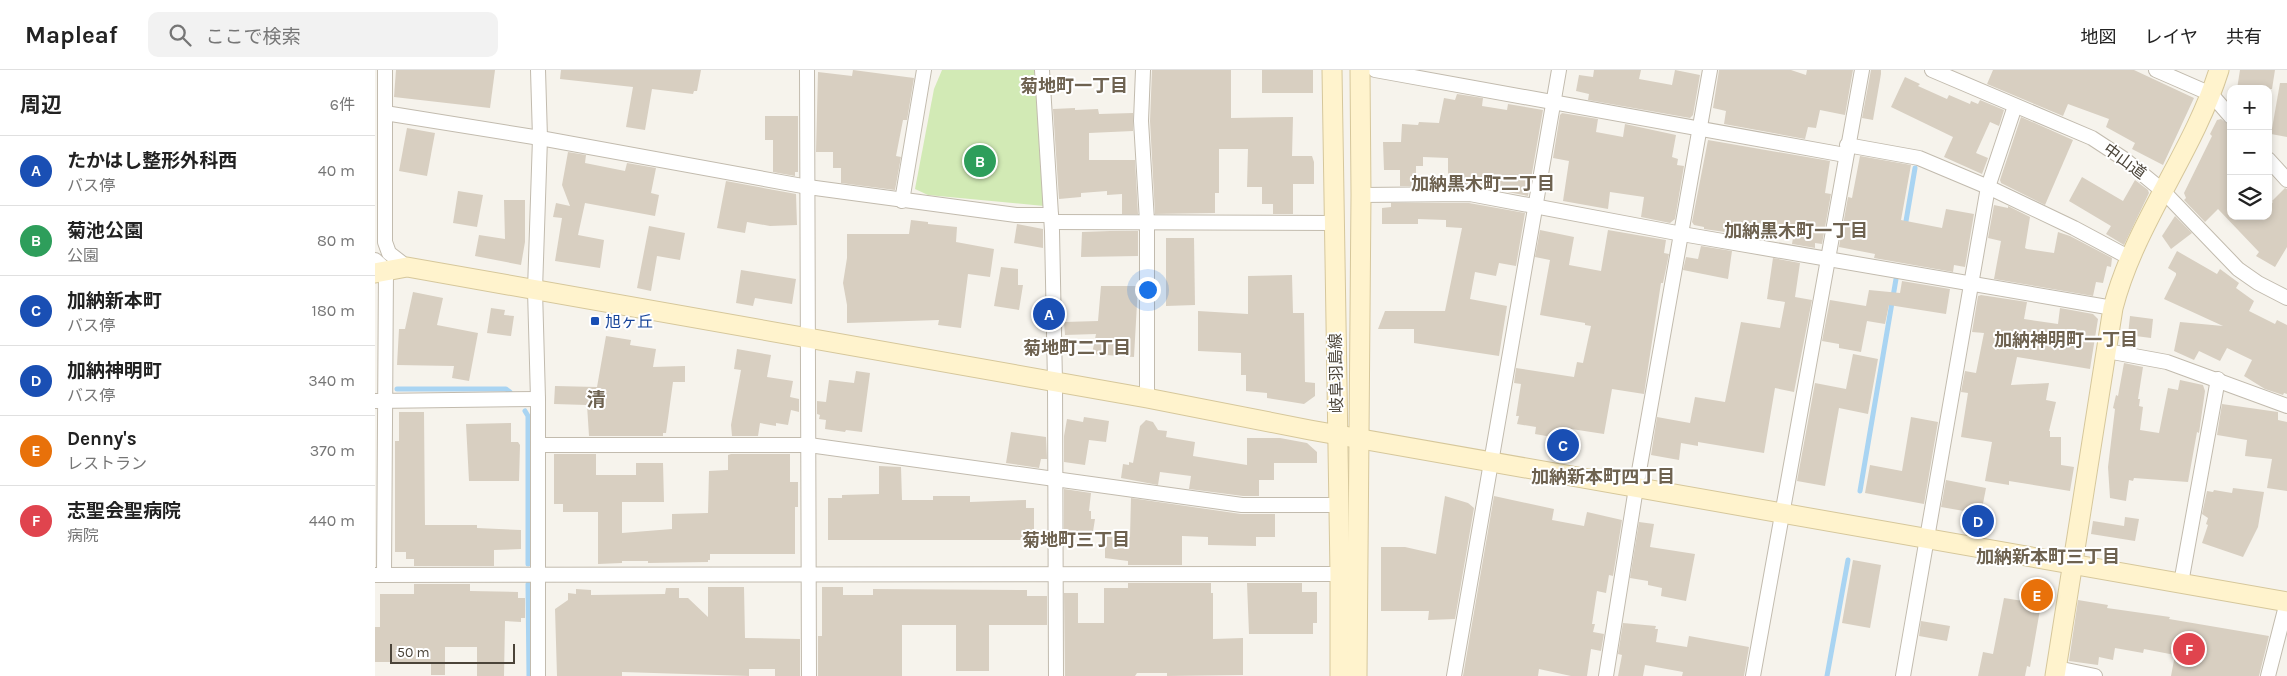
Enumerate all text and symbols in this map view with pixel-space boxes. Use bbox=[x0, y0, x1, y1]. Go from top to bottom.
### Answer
search box bbox=[148, 12, 498, 57]
text: Mapleaf bbox=[25, 21, 118, 49]
icon: search bbox=[166, 21, 194, 49]
text: ここで検索 bbox=[206, 26, 301, 48]
text: 地図 bbox=[2081, 26, 2117, 48]
text: レイヤ bbox=[2145, 26, 2198, 48]
text: 共有 bbox=[2226, 26, 2262, 48]
district label: 菊地町一丁目 bbox=[1020, 75, 1128, 97]
map controls bbox=[2227, 85, 2272, 220]
button: + bbox=[2227, 85, 2272, 130]
text: 周辺 bbox=[20, 93, 62, 117]
text: 6件 bbox=[330, 95, 355, 114]
button: − bbox=[2227, 130, 2272, 175]
street label: 中山道 bbox=[2100, 139, 2150, 183]
pin: B bbox=[964, 142, 996, 180]
text: たかはし整形外科西 bbox=[67, 150, 237, 172]
text: A bbox=[31, 161, 41, 180]
text: 40 m bbox=[318, 161, 355, 180]
district label: 加納黒木町二丁目 bbox=[1411, 173, 1555, 195]
button: layers bbox=[2227, 175, 2272, 220]
text: バス停 bbox=[67, 176, 115, 195]
text: 菊池公園 bbox=[67, 220, 143, 242]
district label: 加納黒木町一丁目 bbox=[1724, 220, 1868, 242]
text: B bbox=[31, 231, 41, 250]
text: 80 m bbox=[317, 231, 355, 250]
text: 公園 bbox=[67, 246, 99, 265]
your location bbox=[1135, 277, 1161, 303]
text: 加納新本町 bbox=[67, 290, 162, 312]
pin: A bbox=[1033, 295, 1065, 333]
text: C bbox=[31, 301, 41, 320]
text: 180 m bbox=[312, 301, 355, 320]
place label: 旭ヶ丘 bbox=[605, 312, 653, 331]
marker: 旭ヶ丘 bbox=[589, 315, 601, 327]
text: バス停 bbox=[67, 316, 115, 335]
district label: 加納神明町一丁目 bbox=[1994, 329, 2138, 351]
street label: 岐阜羽島線 bbox=[1326, 333, 1346, 413]
district label: 菊地町二丁目 bbox=[1023, 337, 1131, 359]
text: 加納神明町 bbox=[67, 360, 162, 382]
text: D bbox=[31, 371, 41, 390]
text: 340 m bbox=[308, 371, 355, 390]
text: バス停 bbox=[67, 386, 115, 405]
district label: 清 bbox=[586, 389, 606, 411]
pin: C bbox=[1547, 426, 1579, 464]
text: Denny's bbox=[67, 428, 137, 450]
text: E bbox=[31, 441, 41, 460]
text: 370 m bbox=[310, 441, 355, 460]
text: レストラン bbox=[67, 454, 147, 473]
district label: 加納新本町四丁目 bbox=[1531, 466, 1675, 488]
text: 志聖会聖病院 bbox=[67, 500, 181, 522]
pin: D bbox=[1962, 502, 1994, 540]
text: F bbox=[32, 511, 40, 530]
text: 440 m bbox=[309, 511, 355, 530]
text: 病院 bbox=[67, 526, 99, 545]
district label: 菊地町三丁目 bbox=[1022, 529, 1130, 551]
district label: 加納新本町三丁目 bbox=[1976, 546, 2120, 568]
pin: E bbox=[2021, 576, 2053, 614]
pin: F bbox=[2173, 630, 2205, 668]
scale bar bbox=[390, 641, 515, 664]
text: 50 m bbox=[397, 644, 430, 661]

